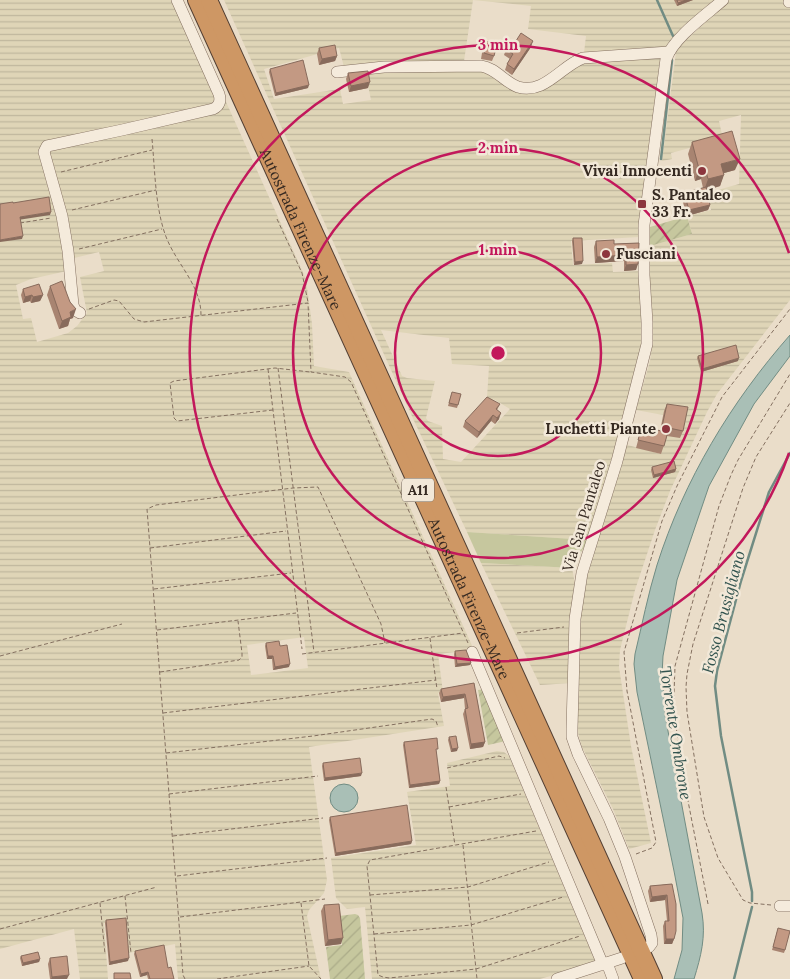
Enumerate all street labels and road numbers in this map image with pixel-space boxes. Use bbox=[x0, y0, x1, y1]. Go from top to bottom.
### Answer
street label: Autostrada Firenze-Mare bbox=[255, 144, 346, 313]
street label: Via San Pantaleo bbox=[557, 458, 609, 575]
road number: A11 bbox=[402, 478, 434, 502]
street label: Autostrada Firenze-Mare bbox=[424, 514, 514, 682]

